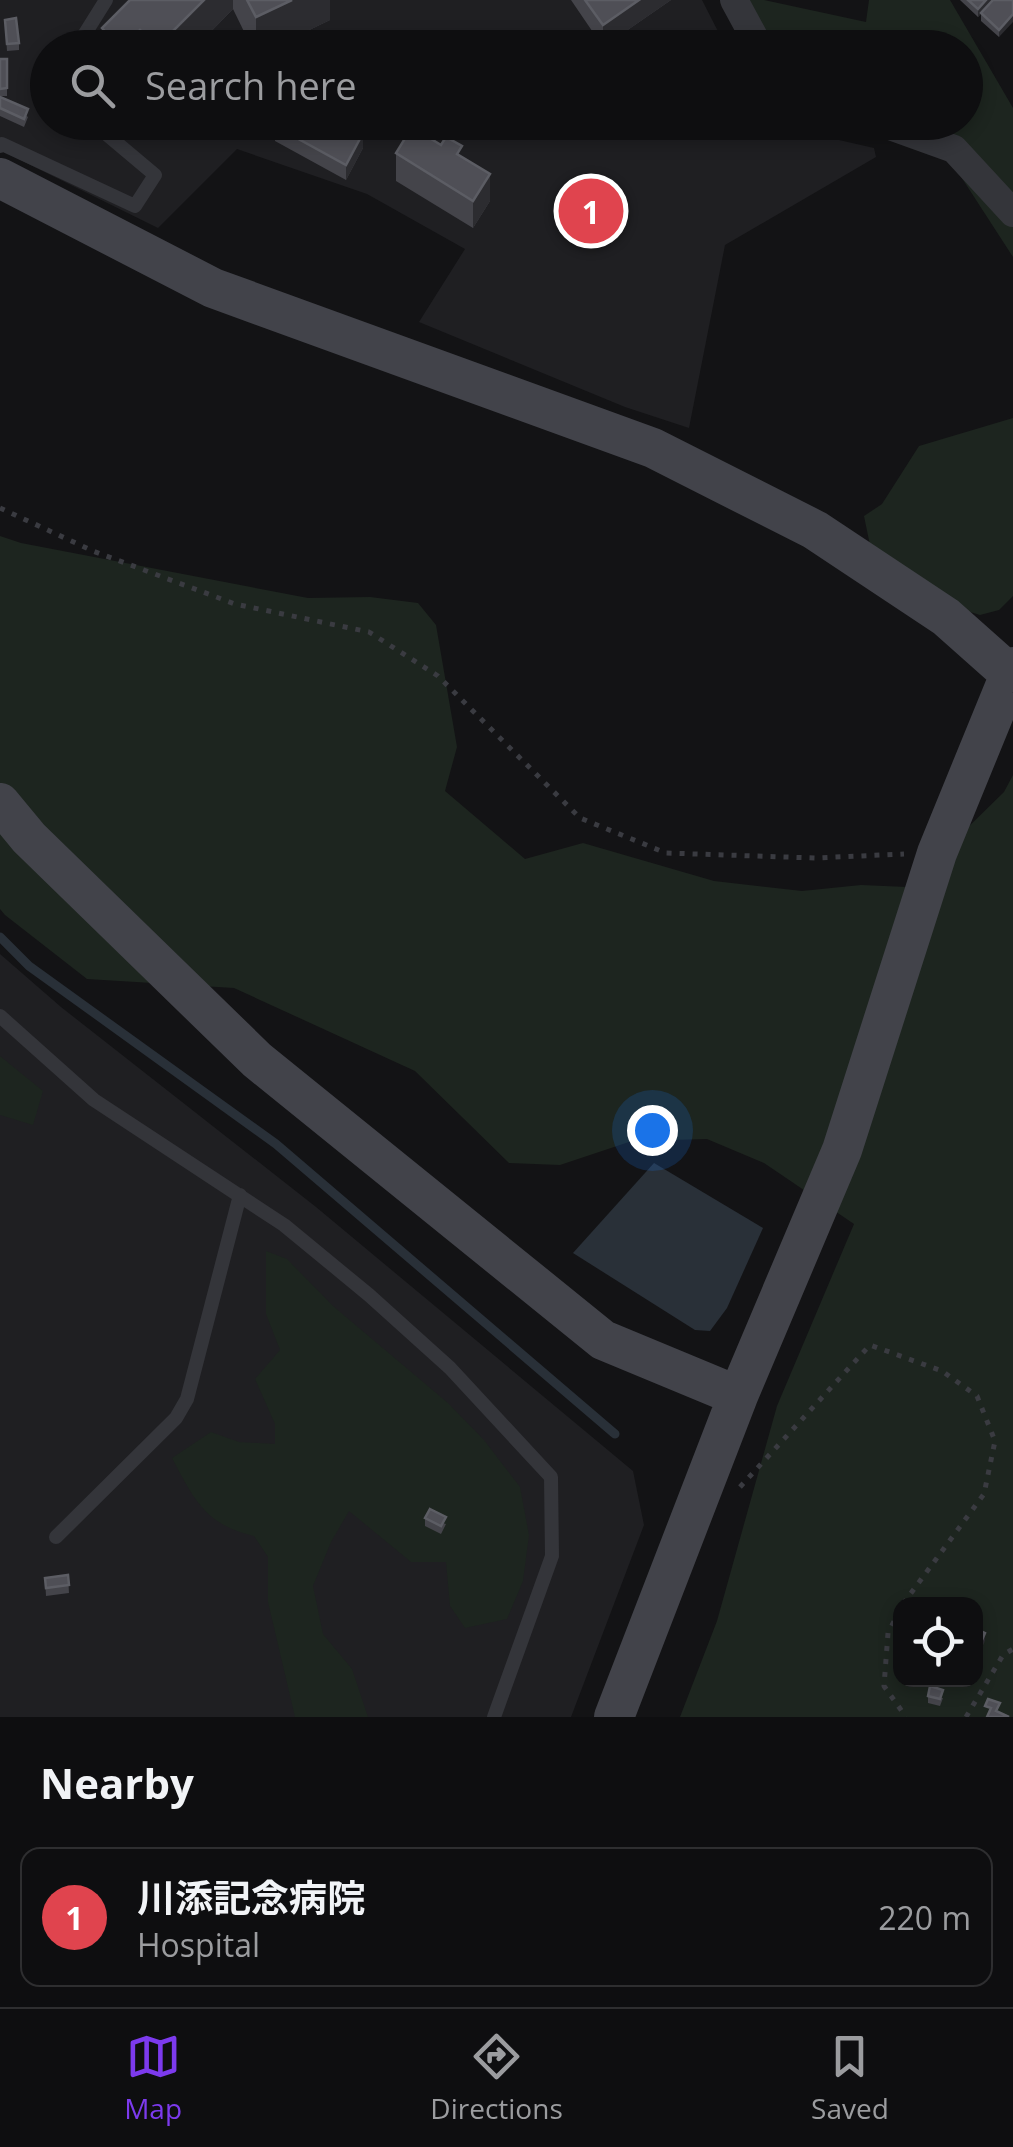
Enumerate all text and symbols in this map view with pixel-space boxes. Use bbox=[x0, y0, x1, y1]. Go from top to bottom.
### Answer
search box bbox=[30, 30, 983, 140]
icon: search bbox=[65, 58, 120, 113]
text: Search here bbox=[145, 59, 357, 111]
pin: 1 bbox=[558, 174, 624, 248]
your location bbox=[627, 1105, 678, 1156]
map controls bbox=[893, 1597, 983, 1687]
button: locate bbox=[893, 1597, 983, 1687]
text: Nearby bbox=[40, 1754, 194, 1811]
text: 川添記念病院 bbox=[137, 1871, 365, 1923]
text: 1 bbox=[65, 1896, 84, 1939]
text: 220 m bbox=[878, 1896, 971, 1939]
text: Hospital bbox=[137, 1923, 260, 1966]
tab: Map bbox=[124, 2029, 182, 2127]
tab: Directions bbox=[430, 2029, 563, 2127]
tab: Saved bbox=[811, 2029, 889, 2127]

